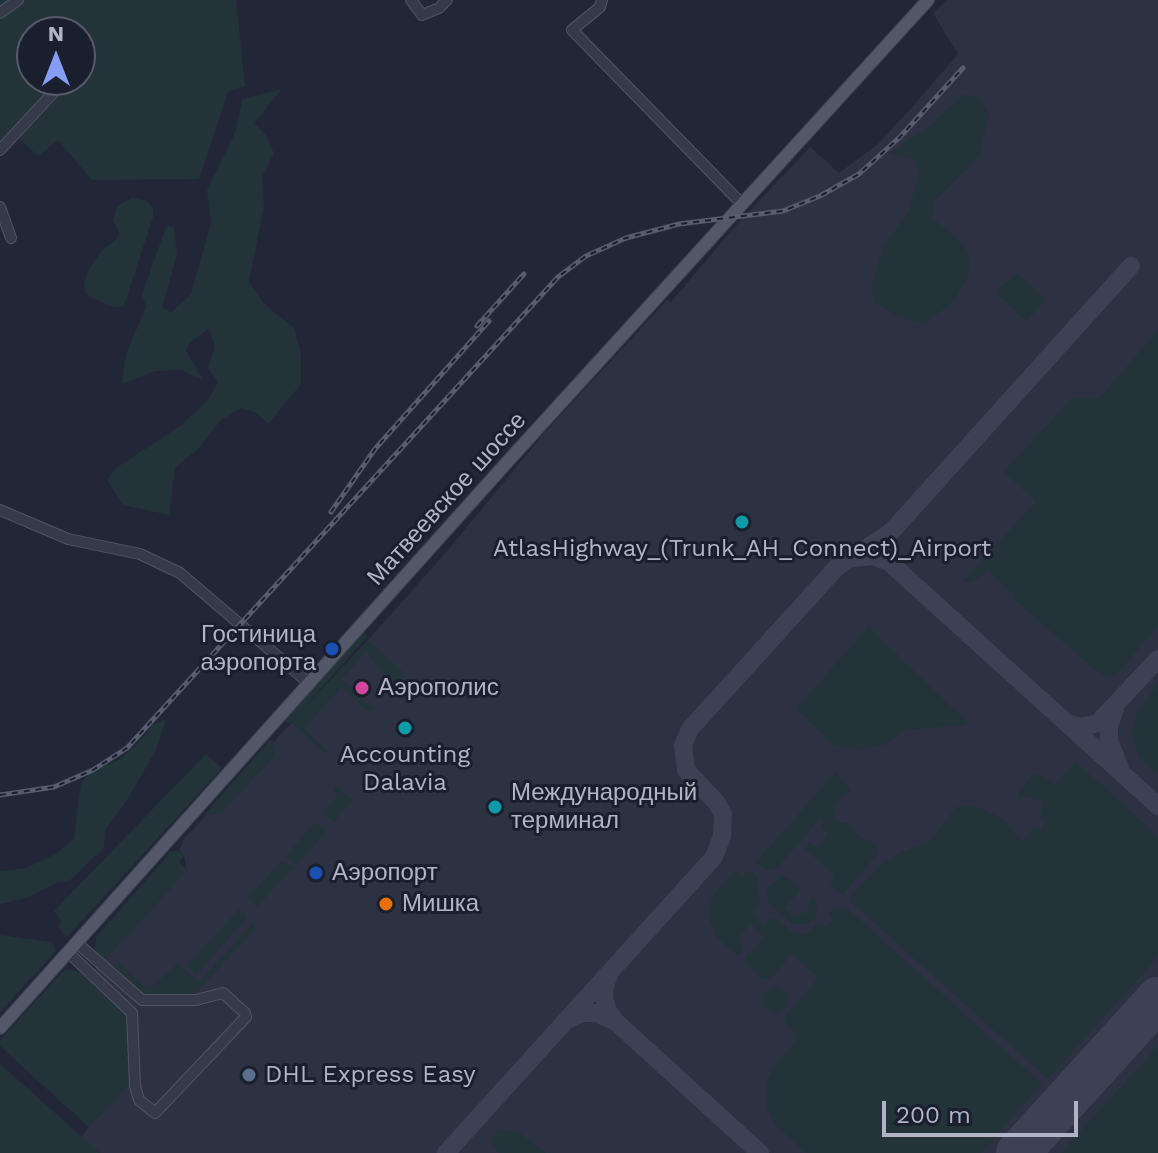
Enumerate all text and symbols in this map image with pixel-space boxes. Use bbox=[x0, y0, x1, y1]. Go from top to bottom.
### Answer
north arrow bbox=[16, 16, 96, 96]
text: N bbox=[48, 21, 64, 46]
street label: Матвеевское шоссе bbox=[362, 406, 532, 592]
marker: AtlasHighway_(Trunk_AH_Connect)_Airport bbox=[733, 513, 751, 531]
place label: AtlasHighway_(Trunk_AH_Connect)_Airport bbox=[493, 535, 991, 563]
place label: Гостиница аэропорта bbox=[200, 621, 316, 677]
marker: Гостиница аэропорта bbox=[323, 640, 341, 658]
place label: Аэрополис bbox=[378, 674, 499, 702]
marker: Аэрополис bbox=[353, 679, 371, 697]
marker: Accounting Dalavia bbox=[396, 719, 414, 737]
place label: Accounting Dalavia bbox=[340, 741, 470, 797]
place label: Международный терминал bbox=[511, 779, 697, 835]
marker: Международный терминал bbox=[486, 798, 504, 816]
place label: Аэропорт bbox=[332, 859, 438, 887]
marker: Аэропорт bbox=[307, 864, 325, 882]
place label: Мишка bbox=[402, 890, 479, 918]
marker: Мишка bbox=[377, 895, 395, 913]
place label: DHL Express Easy bbox=[265, 1061, 476, 1089]
marker: DHL Express Easy bbox=[240, 1066, 258, 1084]
scale bar bbox=[886, 1085, 1082, 1135]
text: 200 m bbox=[896, 1101, 971, 1129]

